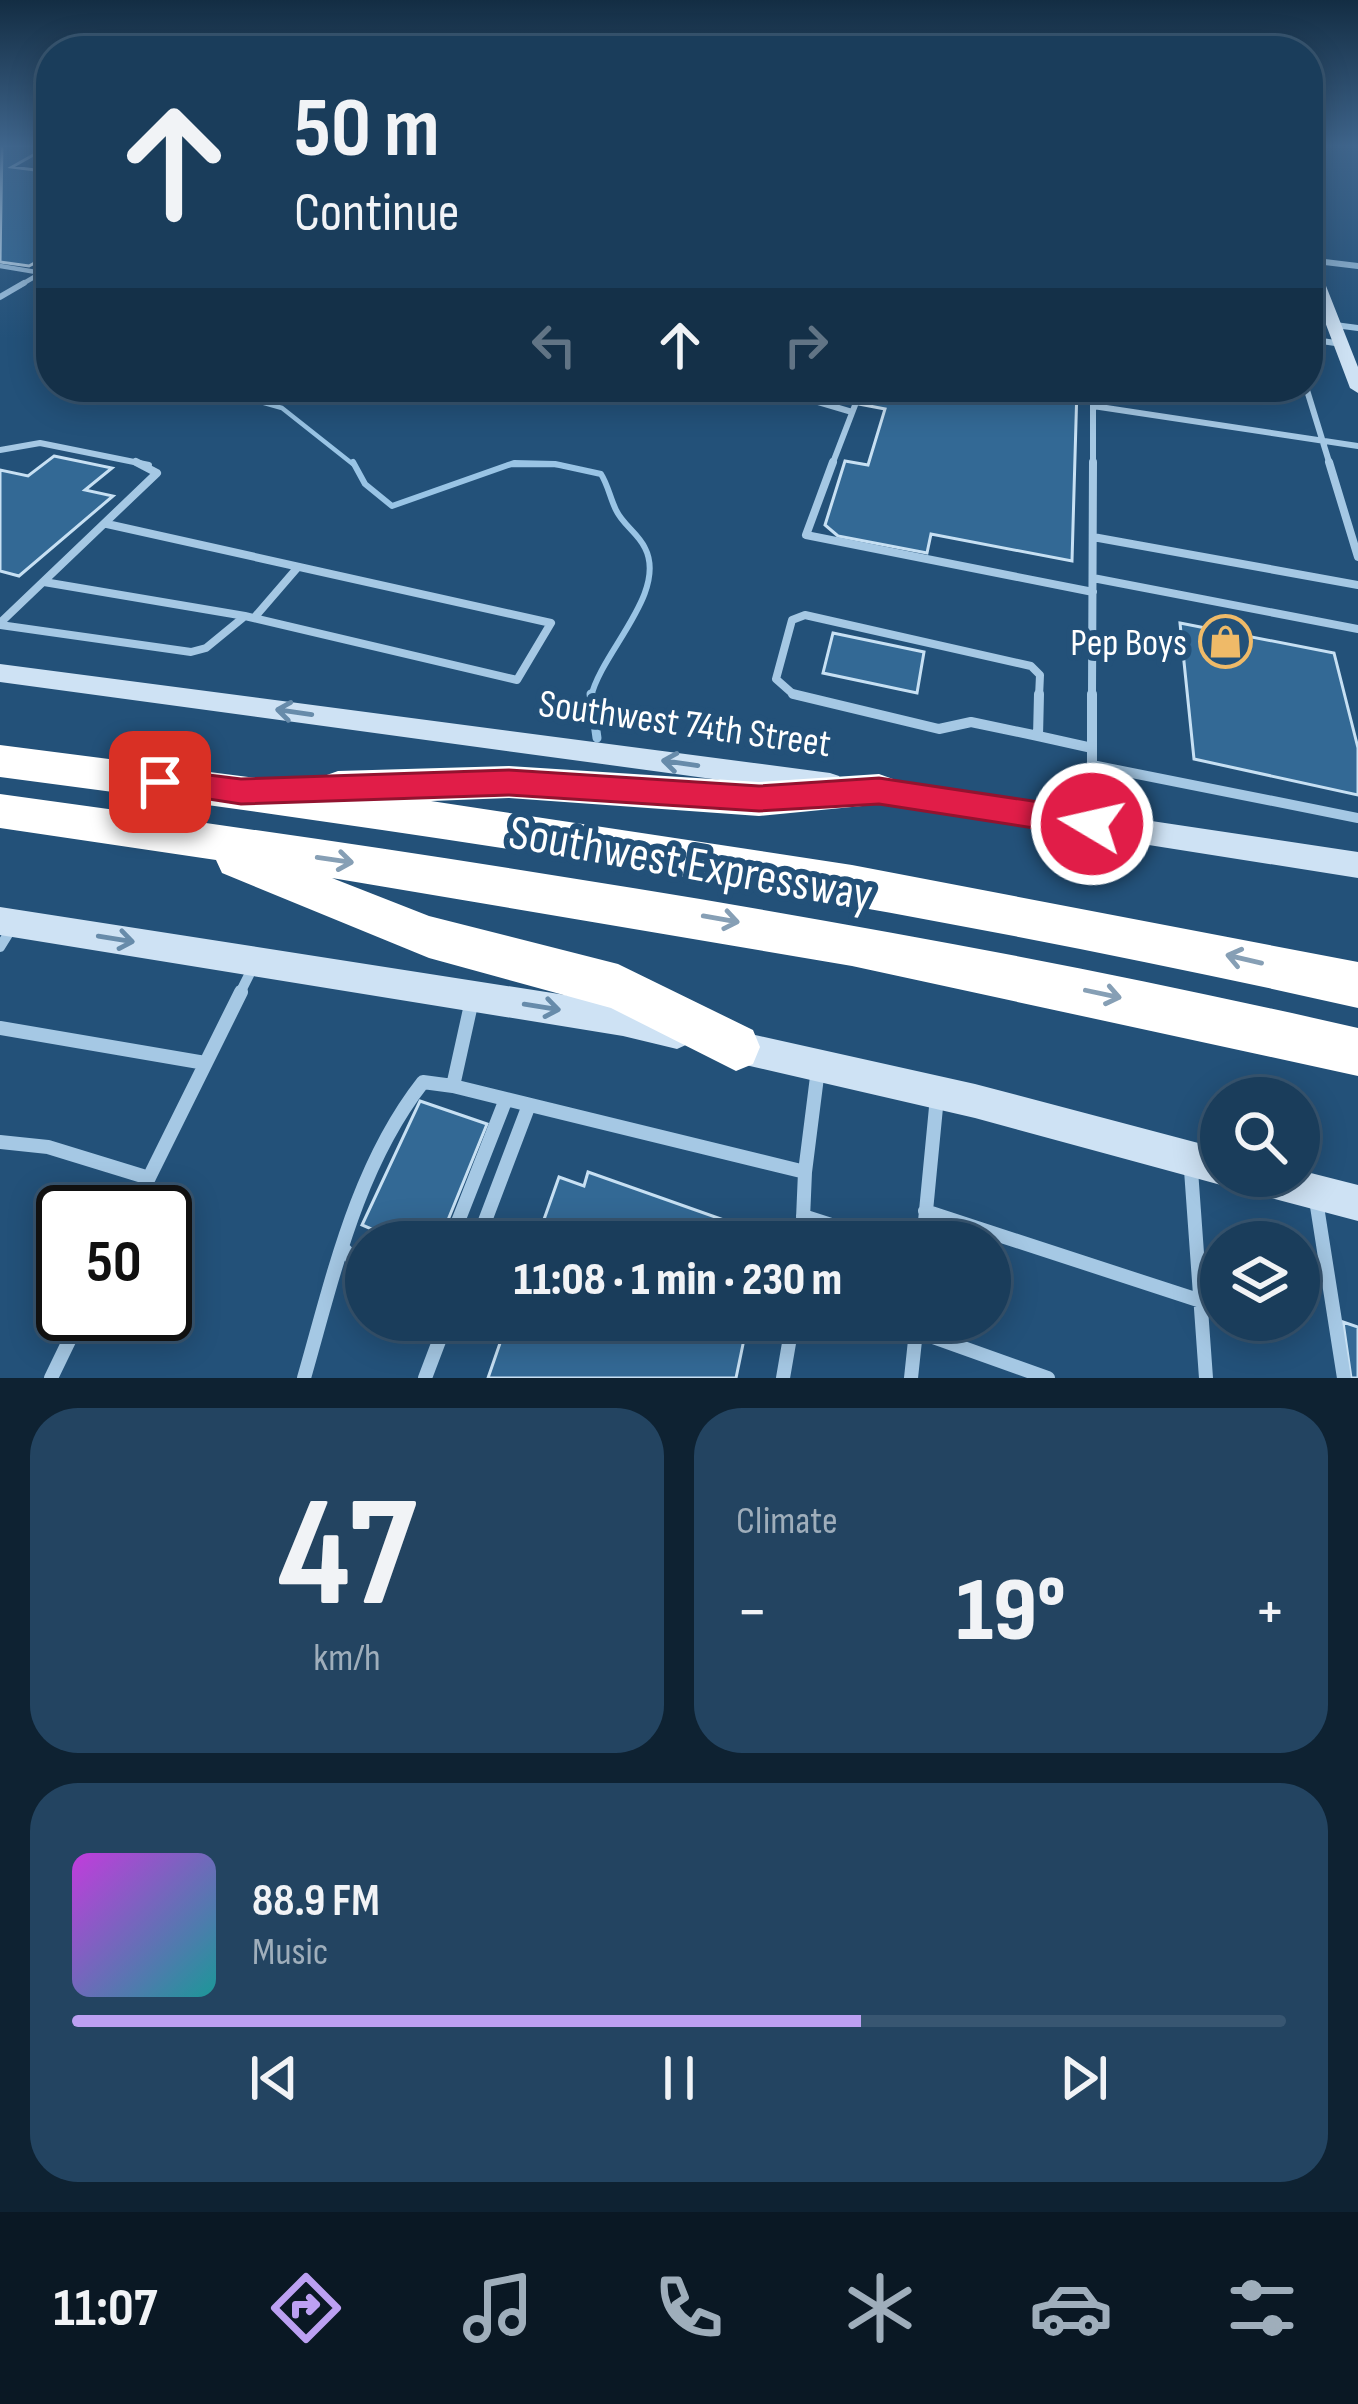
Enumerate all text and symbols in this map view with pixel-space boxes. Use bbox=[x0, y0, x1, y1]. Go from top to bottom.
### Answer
text: 50 m bbox=[294, 79, 440, 180]
icon: ahead bbox=[96, 84, 252, 240]
text: Continue bbox=[294, 181, 460, 246]
icon: left bbox=[521, 312, 587, 378]
icon: ahead bbox=[647, 312, 713, 378]
icon: right bbox=[773, 312, 839, 378]
shop icon: Pep Boys bbox=[1198, 613, 1254, 669]
place label: Pep Boys bbox=[1070, 620, 1187, 667]
street label: Southwest 74th Street bbox=[536, 681, 834, 768]
one-way arrow bbox=[275, 700, 314, 723]
pin bbox=[109, 731, 211, 833]
icon: arrive bbox=[127, 749, 193, 815]
one-way arrow bbox=[661, 751, 700, 774]
position arrow bbox=[1029, 761, 1155, 887]
street label: Southwest Expressway bbox=[504, 804, 877, 924]
one-way arrow bbox=[315, 849, 354, 872]
one-way arrow bbox=[700, 908, 739, 931]
one-way arrow bbox=[95, 928, 134, 951]
one-way arrow bbox=[1225, 947, 1263, 969]
one-way arrow bbox=[1083, 984, 1122, 1006]
one-way arrow bbox=[522, 996, 561, 1019]
map controls bbox=[1200, 1077, 1320, 1341]
button: search bbox=[1200, 1077, 1320, 1197]
speed limit sign: 50 bbox=[36, 1185, 192, 1341]
button: layers bbox=[1200, 1221, 1320, 1341]
text: 11:08 · 1 min · 230 m bbox=[514, 1253, 842, 1308]
text: 47 bbox=[278, 1463, 416, 1650]
text: Climate bbox=[736, 1498, 838, 1545]
text: 19° bbox=[956, 1558, 1066, 1666]
text: − bbox=[736, 1573, 768, 1652]
text: + bbox=[1254, 1573, 1286, 1652]
text: km/h bbox=[313, 1635, 381, 1682]
text: 88.9 FM bbox=[252, 1874, 380, 1929]
text: Music bbox=[252, 1929, 328, 1976]
icon: previous bbox=[241, 2045, 307, 2111]
icon: pause bbox=[646, 2045, 712, 2111]
icon: next bbox=[1051, 2045, 1117, 2111]
icon: directions bbox=[264, 2266, 348, 2350]
icon: music bbox=[456, 2266, 540, 2350]
icon: phone bbox=[647, 2266, 731, 2350]
icon: climate bbox=[838, 2266, 922, 2350]
icon: car bbox=[1029, 2266, 1113, 2350]
icon: filters bbox=[1220, 2266, 1304, 2350]
text: 11:07 bbox=[54, 2276, 157, 2341]

